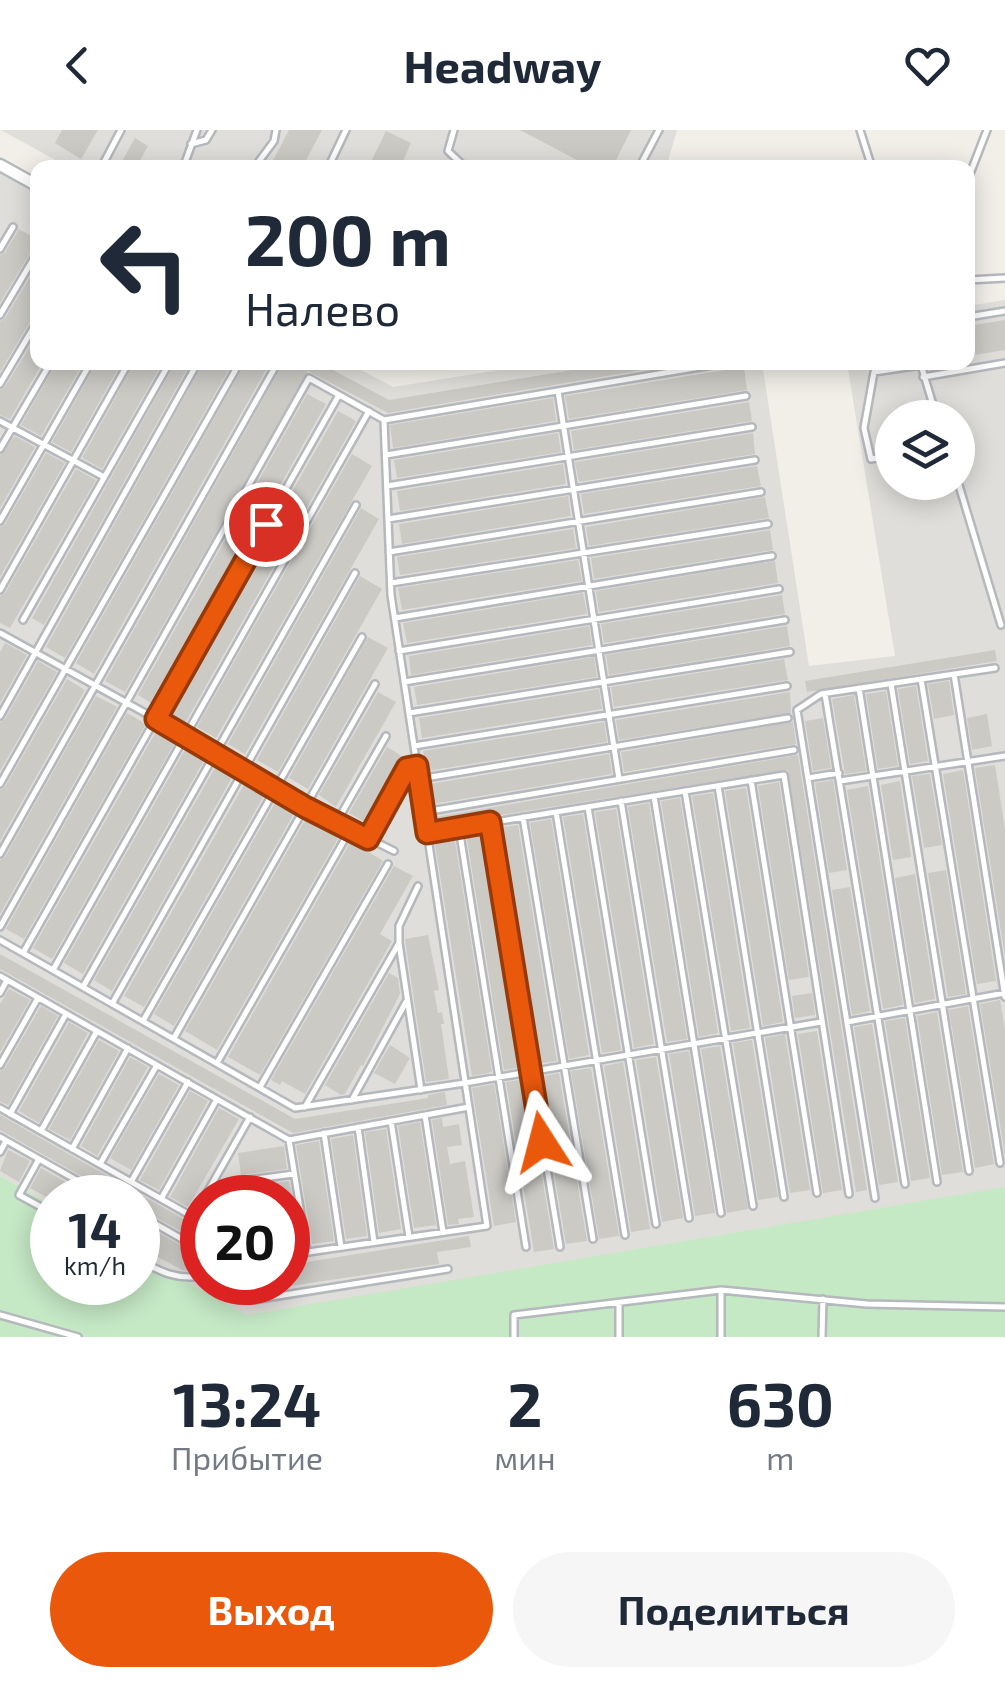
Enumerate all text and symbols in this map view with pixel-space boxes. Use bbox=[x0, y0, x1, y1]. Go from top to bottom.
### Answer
icon: back bbox=[50, 38, 105, 93]
text: Headway bbox=[404, 38, 601, 92]
icon: heart bbox=[900, 38, 955, 93]
text: 200 m bbox=[245, 196, 451, 280]
icon: left bbox=[80, 200, 210, 330]
text: Налево bbox=[245, 281, 400, 335]
map controls bbox=[875, 400, 975, 500]
button: layers bbox=[875, 400, 975, 500]
pin bbox=[224, 482, 309, 567]
icon: arrive bbox=[239, 497, 294, 552]
position arrow bbox=[490, 1090, 594, 1194]
speed limit sign: 20 bbox=[180, 1175, 310, 1305]
text: 14 bbox=[68, 1198, 122, 1258]
text: km/h bbox=[64, 1250, 126, 1280]
text: 13:24 bbox=[173, 1367, 321, 1439]
text: 2 bbox=[507, 1367, 542, 1439]
text: 630 bbox=[727, 1367, 834, 1439]
text: Прибытие bbox=[171, 1438, 323, 1476]
text: мин bbox=[494, 1438, 556, 1476]
text: m bbox=[766, 1438, 794, 1476]
button: Выход bbox=[50, 1552, 493, 1667]
button: Поделиться bbox=[513, 1552, 955, 1667]

